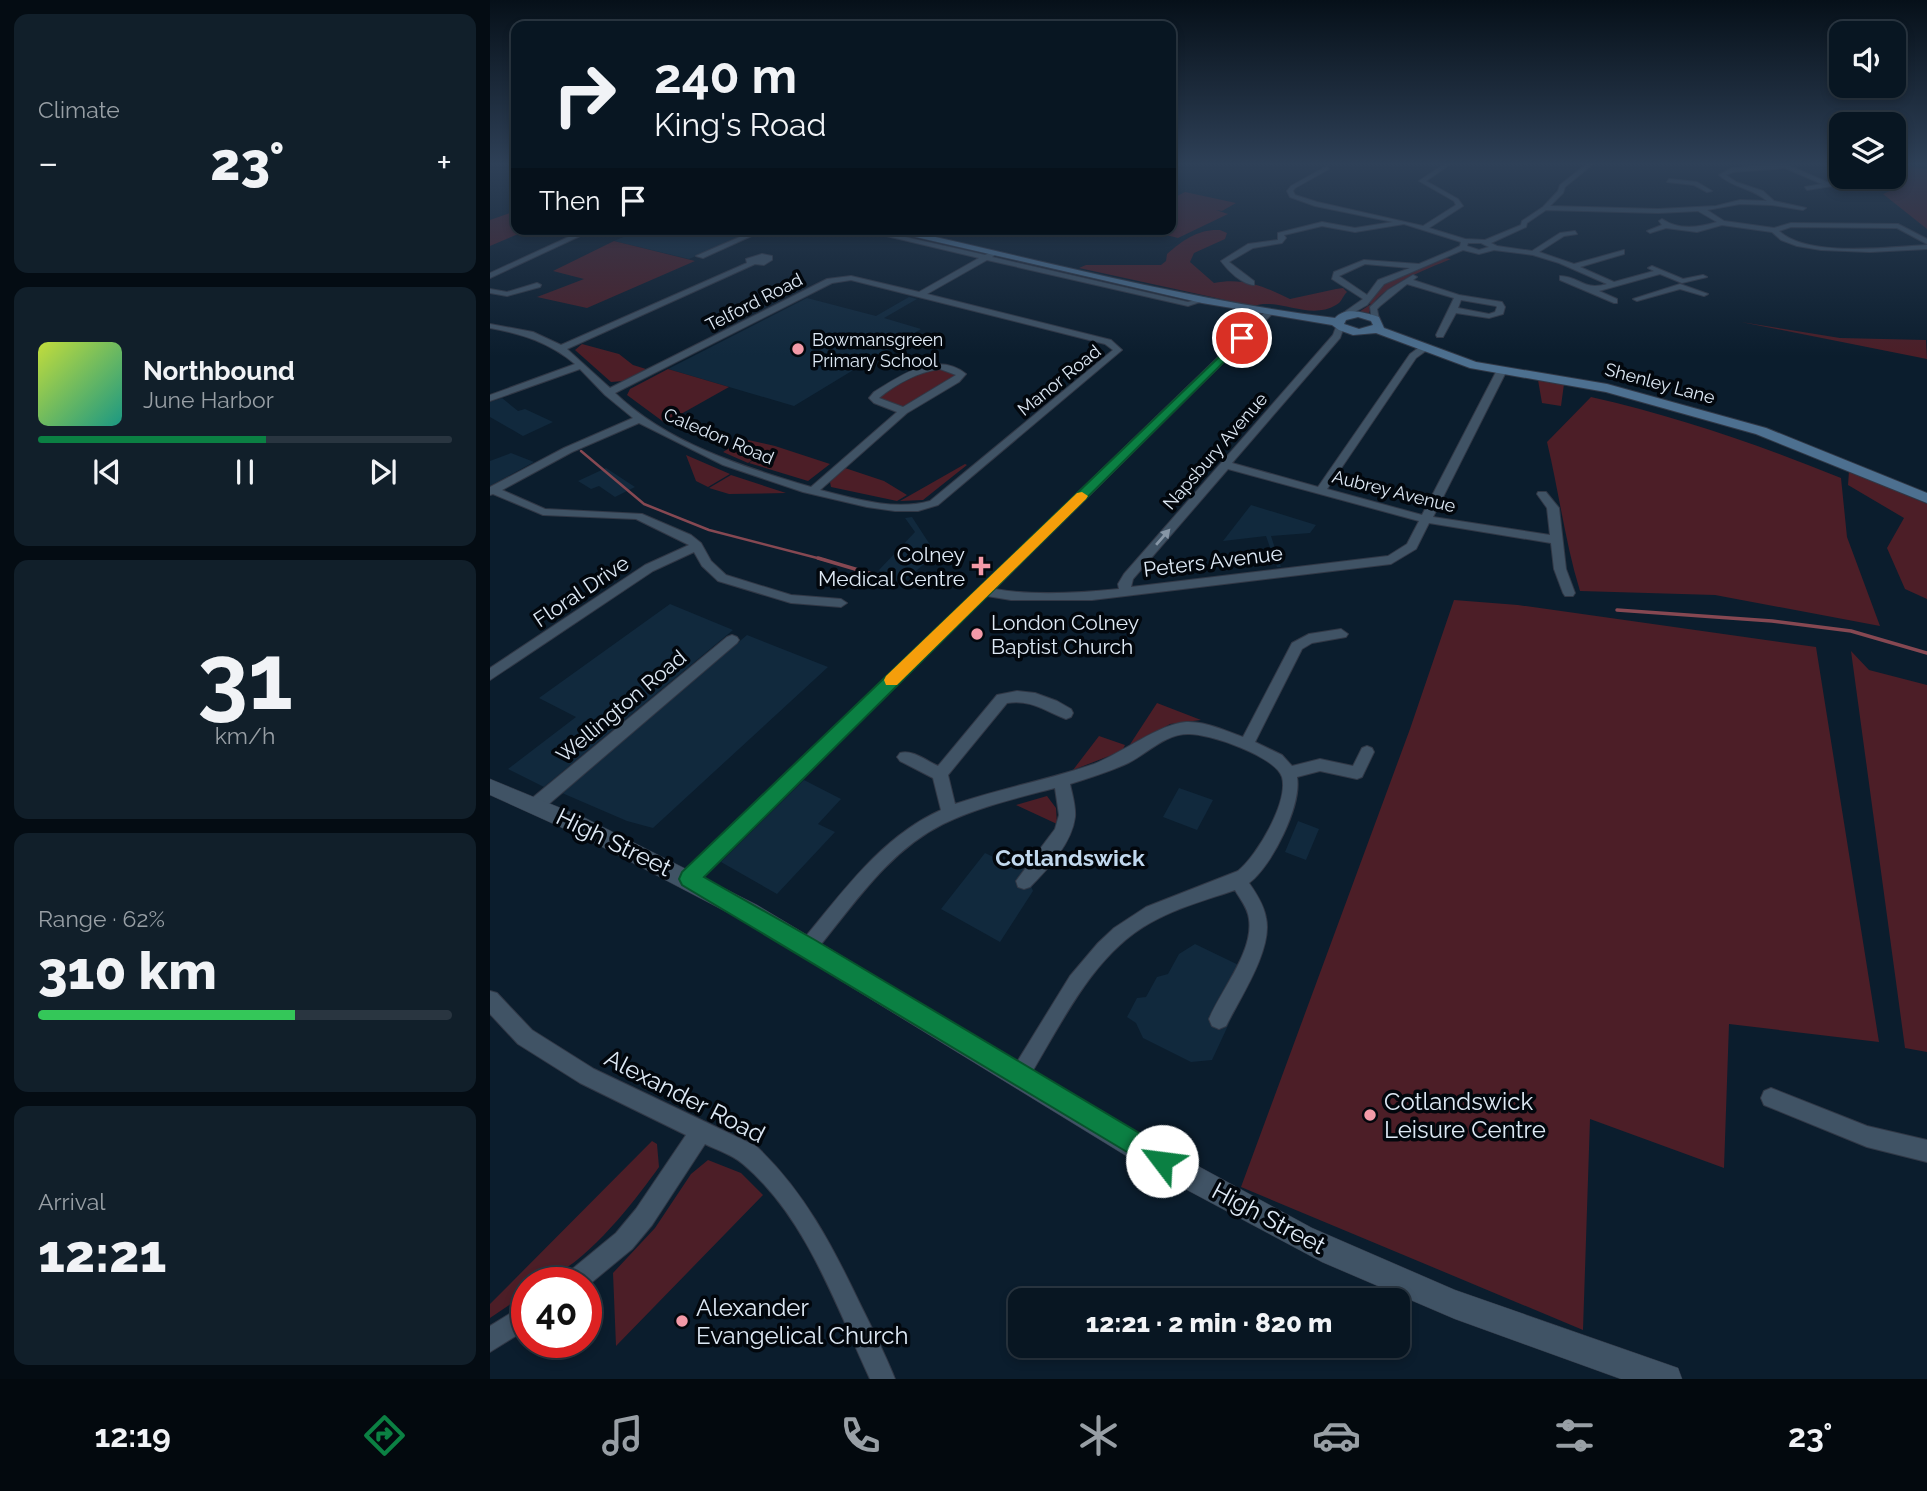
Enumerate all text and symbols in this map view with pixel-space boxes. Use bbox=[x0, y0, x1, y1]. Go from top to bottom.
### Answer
map controls bbox=[1829, 21, 1906, 189]
button: sound bbox=[1829, 21, 1906, 98]
text: 240 m bbox=[654, 47, 797, 104]
icon: right bbox=[539, 49, 630, 140]
text: Climate bbox=[38, 96, 120, 123]
text: King's Road bbox=[654, 106, 826, 143]
button: layers bbox=[1829, 112, 1906, 189]
text: 23° bbox=[210, 131, 284, 192]
text: − bbox=[38, 140, 58, 185]
text: + bbox=[436, 140, 452, 185]
icon: arrive bbox=[614, 182, 652, 220]
text: Then bbox=[539, 186, 600, 216]
street label: Telford Road bbox=[702, 269, 806, 335]
pin bbox=[1212, 308, 1272, 368]
icon: arrive bbox=[1223, 319, 1261, 357]
place label: Bowmansgreen Primary School bbox=[812, 329, 943, 371]
street label: Manor Road bbox=[1013, 340, 1105, 420]
marker: Bowmansgreen Primary School bbox=[790, 341, 806, 357]
text: Northbound bbox=[143, 356, 295, 386]
street label: Shenley Lane bbox=[1603, 358, 1718, 408]
text: June Harbor bbox=[143, 386, 274, 413]
street label: Napsbury Avenue bbox=[1159, 388, 1272, 514]
street label: Caledon Road bbox=[661, 403, 777, 469]
icon: previous bbox=[88, 453, 126, 491]
icon: pause bbox=[226, 453, 264, 491]
icon: next bbox=[364, 453, 402, 491]
street label: Aubrey Avenue bbox=[1330, 466, 1458, 517]
one-way arrow bbox=[1155, 528, 1170, 545]
street label: Peters Avenue bbox=[1142, 540, 1284, 582]
place label: Colney Medical Centre bbox=[818, 542, 965, 591]
street label: Floral Drive bbox=[528, 550, 634, 632]
marker: Colney Medical Centre bbox=[971, 556, 991, 576]
place label: London Colney Baptist Church bbox=[991, 610, 1139, 659]
text: 31 bbox=[197, 623, 293, 730]
marker: London Colney Baptist Church bbox=[969, 626, 985, 642]
street label: Wellington Road bbox=[551, 645, 691, 767]
text: km/h bbox=[215, 722, 275, 749]
street label: High Street bbox=[552, 802, 676, 882]
district label: Cotlandswick bbox=[995, 844, 1145, 871]
text: Range · 62% bbox=[38, 905, 165, 932]
text: 310 km bbox=[38, 940, 217, 1001]
street label: Alexander Road bbox=[600, 1043, 770, 1149]
place label: Cotlandswick Leisure Centre bbox=[1384, 1087, 1546, 1144]
marker: Cotlandswick Leisure Centre bbox=[1362, 1107, 1378, 1123]
position arrow bbox=[1125, 1124, 1199, 1198]
street label: High Street bbox=[1207, 1176, 1331, 1260]
text: Arrival bbox=[38, 1188, 105, 1215]
text: 12:21 bbox=[38, 1223, 166, 1284]
speed limit sign: 40 bbox=[511, 1267, 602, 1358]
place label: Alexander Evangelical Church bbox=[696, 1293, 908, 1350]
text: 12:21 · 2 min · 820 m bbox=[1086, 1308, 1332, 1338]
marker: Alexander Evangelical Church bbox=[674, 1313, 690, 1329]
icon: directions bbox=[360, 1411, 409, 1460]
icon: music bbox=[598, 1411, 647, 1460]
icon: phone bbox=[836, 1411, 885, 1460]
icon: climate bbox=[1074, 1411, 1123, 1460]
icon: car bbox=[1312, 1411, 1361, 1460]
icon: filters bbox=[1550, 1411, 1599, 1460]
text: 12:19 bbox=[95, 1417, 171, 1454]
text: 23° bbox=[1788, 1417, 1832, 1454]

